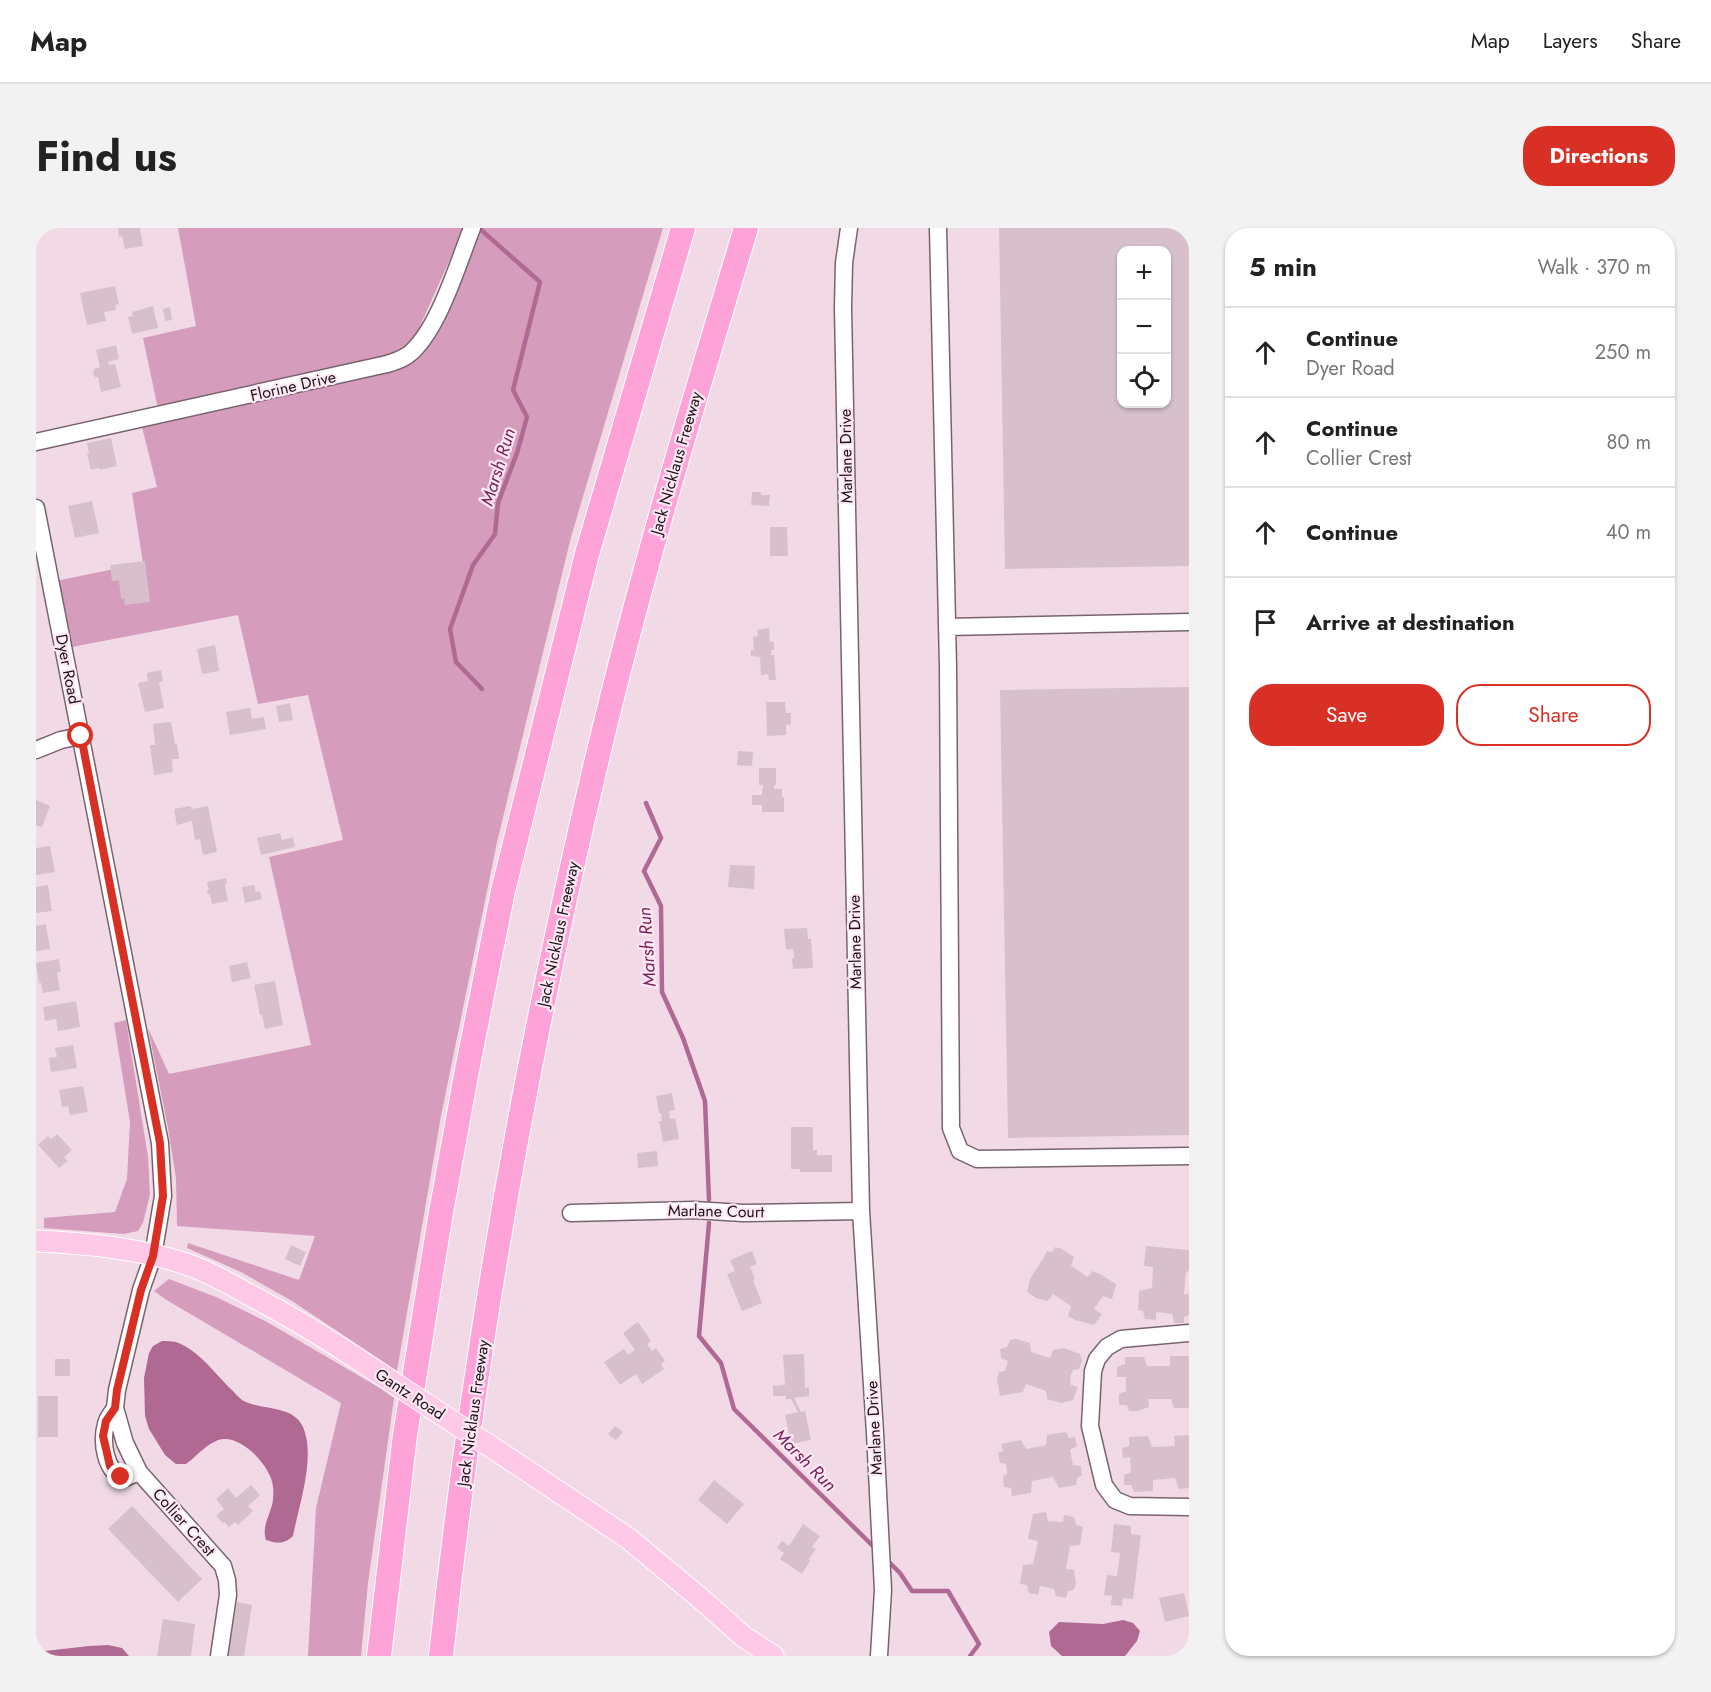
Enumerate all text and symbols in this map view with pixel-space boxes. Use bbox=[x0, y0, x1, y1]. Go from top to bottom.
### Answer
text: Map bbox=[30, 21, 87, 62]
text: Map bbox=[1471, 26, 1510, 56]
text: Layers bbox=[1543, 26, 1598, 56]
text: Share bbox=[1631, 26, 1681, 56]
text: Find us bbox=[36, 126, 177, 187]
button: Directions bbox=[1523, 126, 1675, 186]
map controls bbox=[1117, 246, 1171, 408]
button: + bbox=[1117, 246, 1171, 300]
text: 5 min bbox=[1249, 248, 1317, 286]
text: Walk · 370 m bbox=[1537, 253, 1651, 282]
button: − bbox=[1117, 300, 1171, 354]
text: Continue bbox=[1306, 322, 1398, 354]
icon: ahead bbox=[1249, 336, 1282, 369]
text: 250 m bbox=[1595, 338, 1651, 367]
button: locate bbox=[1117, 354, 1171, 408]
text: Dyer Road bbox=[1306, 354, 1395, 383]
street label: Florine Drive bbox=[248, 365, 338, 407]
street label: Jack Nicklaus Freeway bbox=[644, 388, 708, 539]
street label: Marlane Drive bbox=[834, 409, 858, 503]
text: Continue bbox=[1306, 412, 1398, 444]
water label: Marsh Run bbox=[474, 425, 522, 509]
icon: ahead bbox=[1249, 426, 1282, 459]
text: 80 m bbox=[1606, 428, 1651, 457]
text: Collier Crest bbox=[1306, 444, 1412, 473]
icon: ahead bbox=[1249, 516, 1282, 549]
text: Continue bbox=[1306, 516, 1398, 548]
text: 40 m bbox=[1606, 518, 1651, 547]
icon: arrive bbox=[1249, 606, 1282, 639]
text: Arrive at destination bbox=[1306, 606, 1515, 638]
street label: Dyer Road bbox=[50, 632, 86, 706]
button: Save bbox=[1249, 684, 1444, 746]
button: Share bbox=[1456, 684, 1651, 746]
route start bbox=[67, 722, 93, 748]
street label: Jack Nicklaus Freeway bbox=[531, 858, 585, 1011]
street label: Marlane Drive bbox=[843, 895, 867, 989]
water label: Marsh Run bbox=[631, 906, 663, 988]
street label: Marlane Court bbox=[668, 1199, 765, 1223]
street label: Jack Nicklaus Freeway bbox=[451, 1337, 495, 1490]
street label: Gantz Road bbox=[371, 1363, 449, 1425]
street label: Marlane Drive bbox=[860, 1380, 888, 1476]
water label: Marsh Run bbox=[768, 1423, 842, 1497]
route end bbox=[107, 1463, 133, 1489]
street label: Collier Crest bbox=[147, 1483, 221, 1561]

